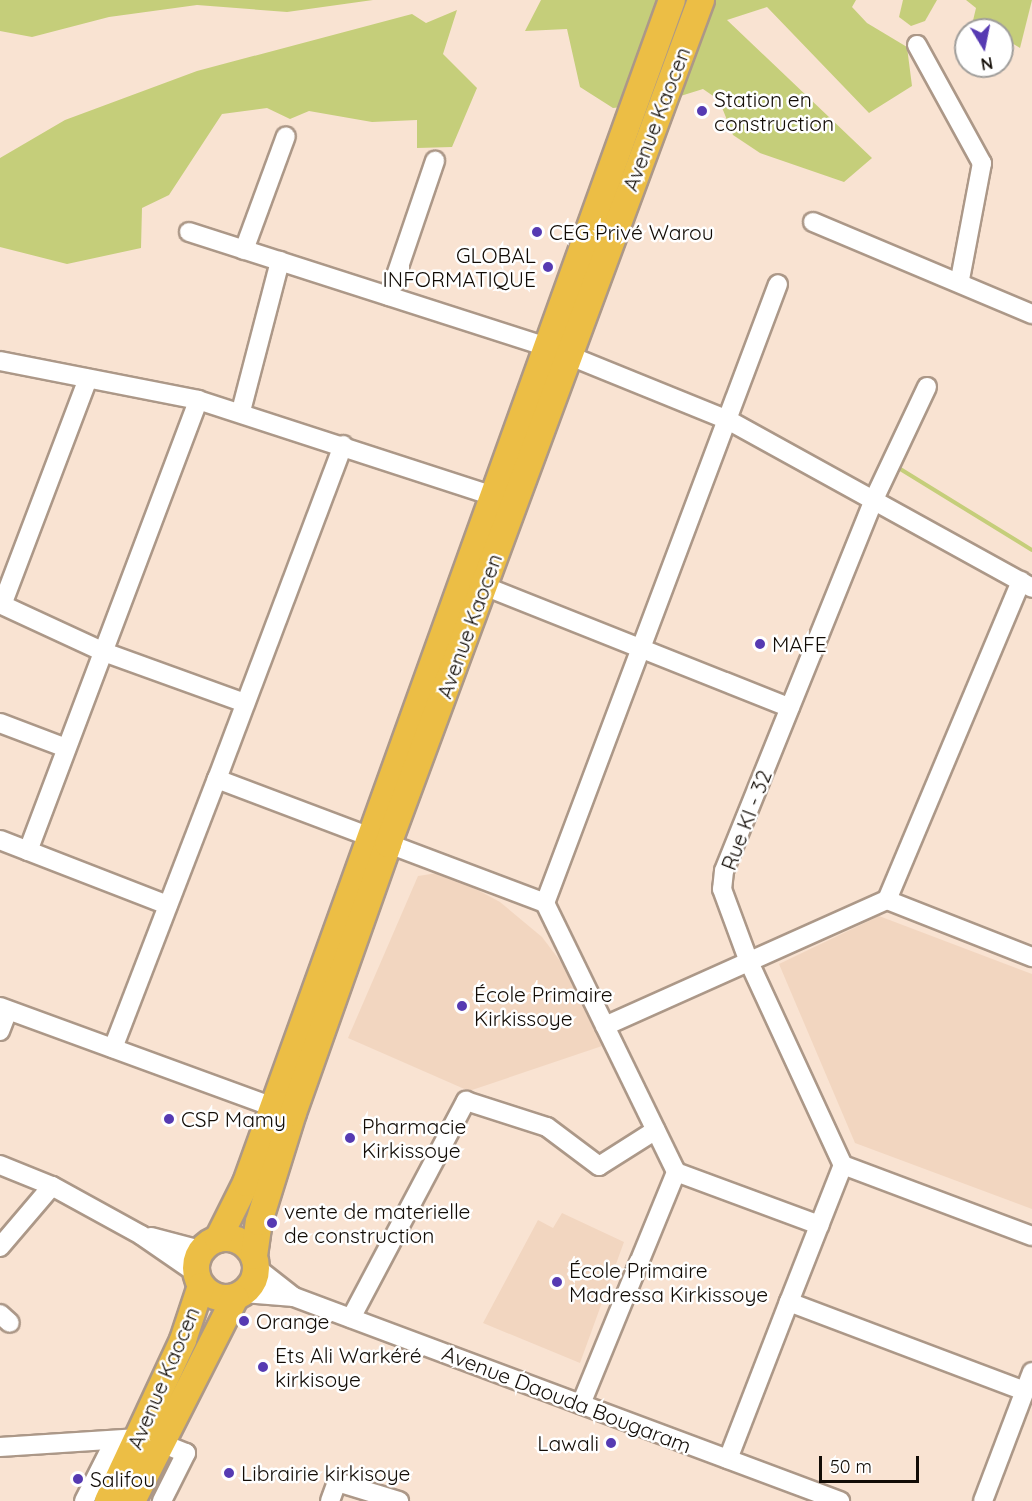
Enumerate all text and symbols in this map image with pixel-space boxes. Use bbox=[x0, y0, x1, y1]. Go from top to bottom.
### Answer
north arrow bbox=[954, 18, 1014, 78]
street label: Avenue Kaocen bbox=[617, 44, 695, 194]
text: N bbox=[979, 53, 994, 75]
place label: Station en construction bbox=[714, 86, 834, 136]
marker: Station en construction bbox=[695, 104, 709, 118]
place label: CEG Privé Warou bbox=[549, 219, 714, 245]
marker: CEG Privé Warou bbox=[530, 225, 544, 239]
place label: GLOBAL INFORMATIQUE bbox=[383, 242, 536, 292]
marker: GLOBAL INFORMATIQUE bbox=[541, 260, 555, 274]
street label: Avenue Kaocen bbox=[431, 550, 507, 702]
place label: MAFE bbox=[772, 631, 827, 657]
marker: MAFE bbox=[753, 637, 767, 651]
street label: Rue KI - 32 bbox=[715, 766, 777, 874]
place label: École Primaire Kirkissoye bbox=[474, 981, 613, 1031]
marker: École Primaire Kirkissoye bbox=[455, 999, 469, 1013]
place label: CSP Mamy bbox=[181, 1106, 286, 1132]
marker: CSP Mamy bbox=[162, 1112, 176, 1126]
place label: Pharmacie Kirkissoye bbox=[362, 1113, 466, 1163]
marker: Pharmacie Kirkissoye bbox=[343, 1131, 357, 1145]
place label: vente de materielle de construction bbox=[284, 1198, 470, 1248]
marker: vente de materielle de construction bbox=[265, 1216, 279, 1230]
place label: École Primaire Madressa Kirkissoye bbox=[569, 1257, 768, 1307]
marker: École Primaire Madressa Kirkissoye bbox=[550, 1275, 564, 1289]
street label: Avenue Kaocen bbox=[122, 1303, 204, 1453]
place label: Orange bbox=[256, 1308, 329, 1334]
marker: Orange bbox=[237, 1314, 251, 1328]
street label: Avenue Daouda Bougaram bbox=[439, 1340, 695, 1458]
place label: Ets Ali Warkéré kirkisoye bbox=[275, 1342, 422, 1392]
marker: Ets Ali Warkéré kirkisoye bbox=[256, 1360, 270, 1374]
place label: Lawali bbox=[537, 1430, 599, 1456]
marker: Lawali bbox=[604, 1436, 618, 1450]
scale bar bbox=[822, 1444, 922, 1482]
text: 50 m bbox=[830, 1455, 872, 1478]
place label: Librairie kirkisoye bbox=[241, 1460, 410, 1486]
place label: Salifou bbox=[90, 1466, 155, 1492]
marker: Librairie kirkisoye bbox=[222, 1466, 236, 1480]
marker: Salifou bbox=[71, 1472, 85, 1486]

